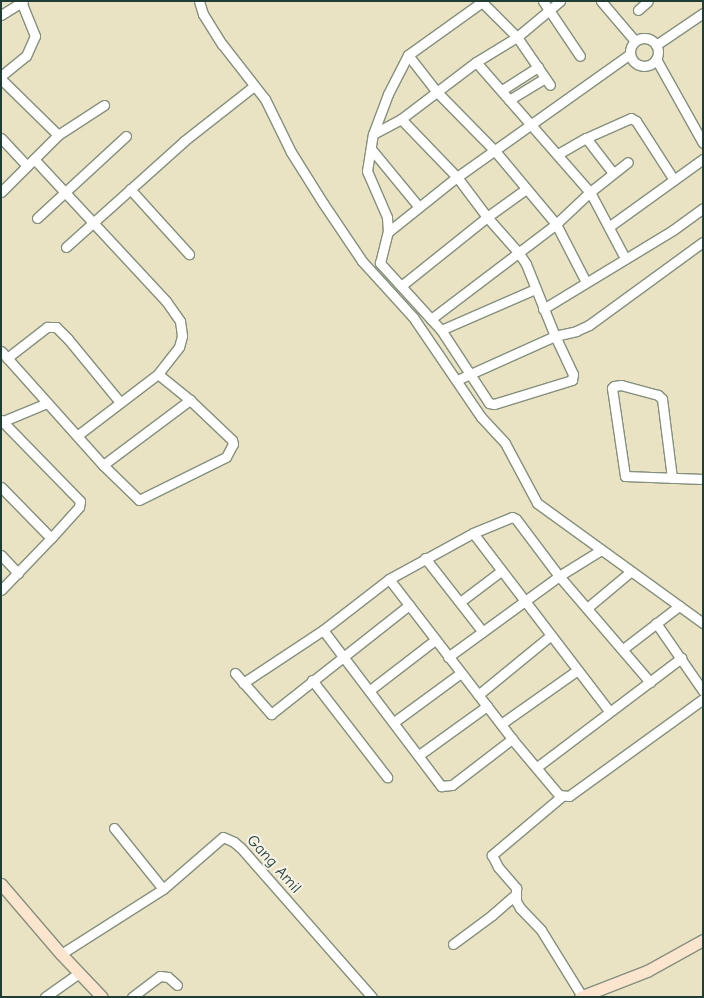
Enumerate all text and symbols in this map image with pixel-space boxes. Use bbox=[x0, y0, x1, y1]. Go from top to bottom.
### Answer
street label: Gang Amil bbox=[243, 831, 305, 897]

